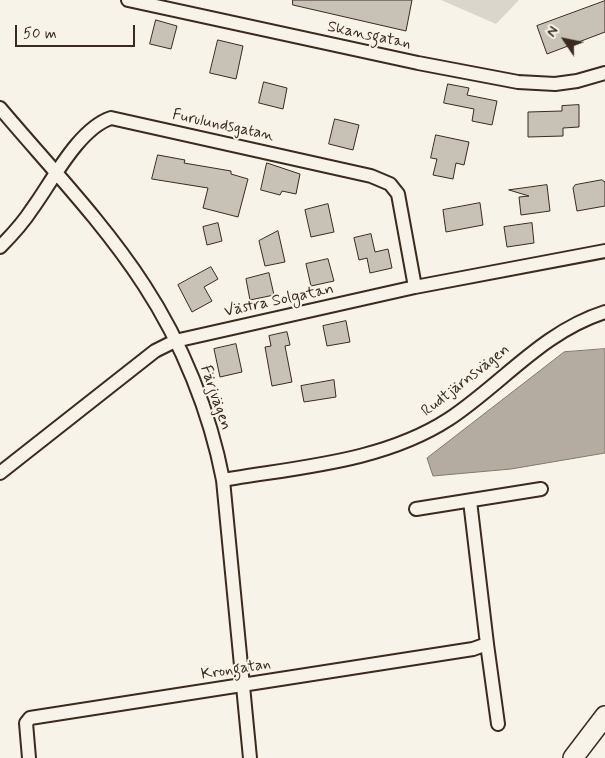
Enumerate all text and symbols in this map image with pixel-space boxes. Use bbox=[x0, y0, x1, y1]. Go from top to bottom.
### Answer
scale bar bbox=[18, 15, 138, 47]
north arrow bbox=[540, 15, 590, 65]
street label: Skansgatan bbox=[325, 18, 413, 54]
text: N bbox=[542, 23, 563, 41]
text: 50 m bbox=[23, 24, 57, 44]
street label: Furulundsgatan bbox=[171, 106, 275, 146]
street label: Västra Solgatan bbox=[222, 280, 336, 322]
street label: Rudtjärnsvägen bbox=[418, 341, 514, 421]
street label: Färjvägen bbox=[195, 363, 235, 433]
street label: Krongatan bbox=[200, 655, 272, 685]

